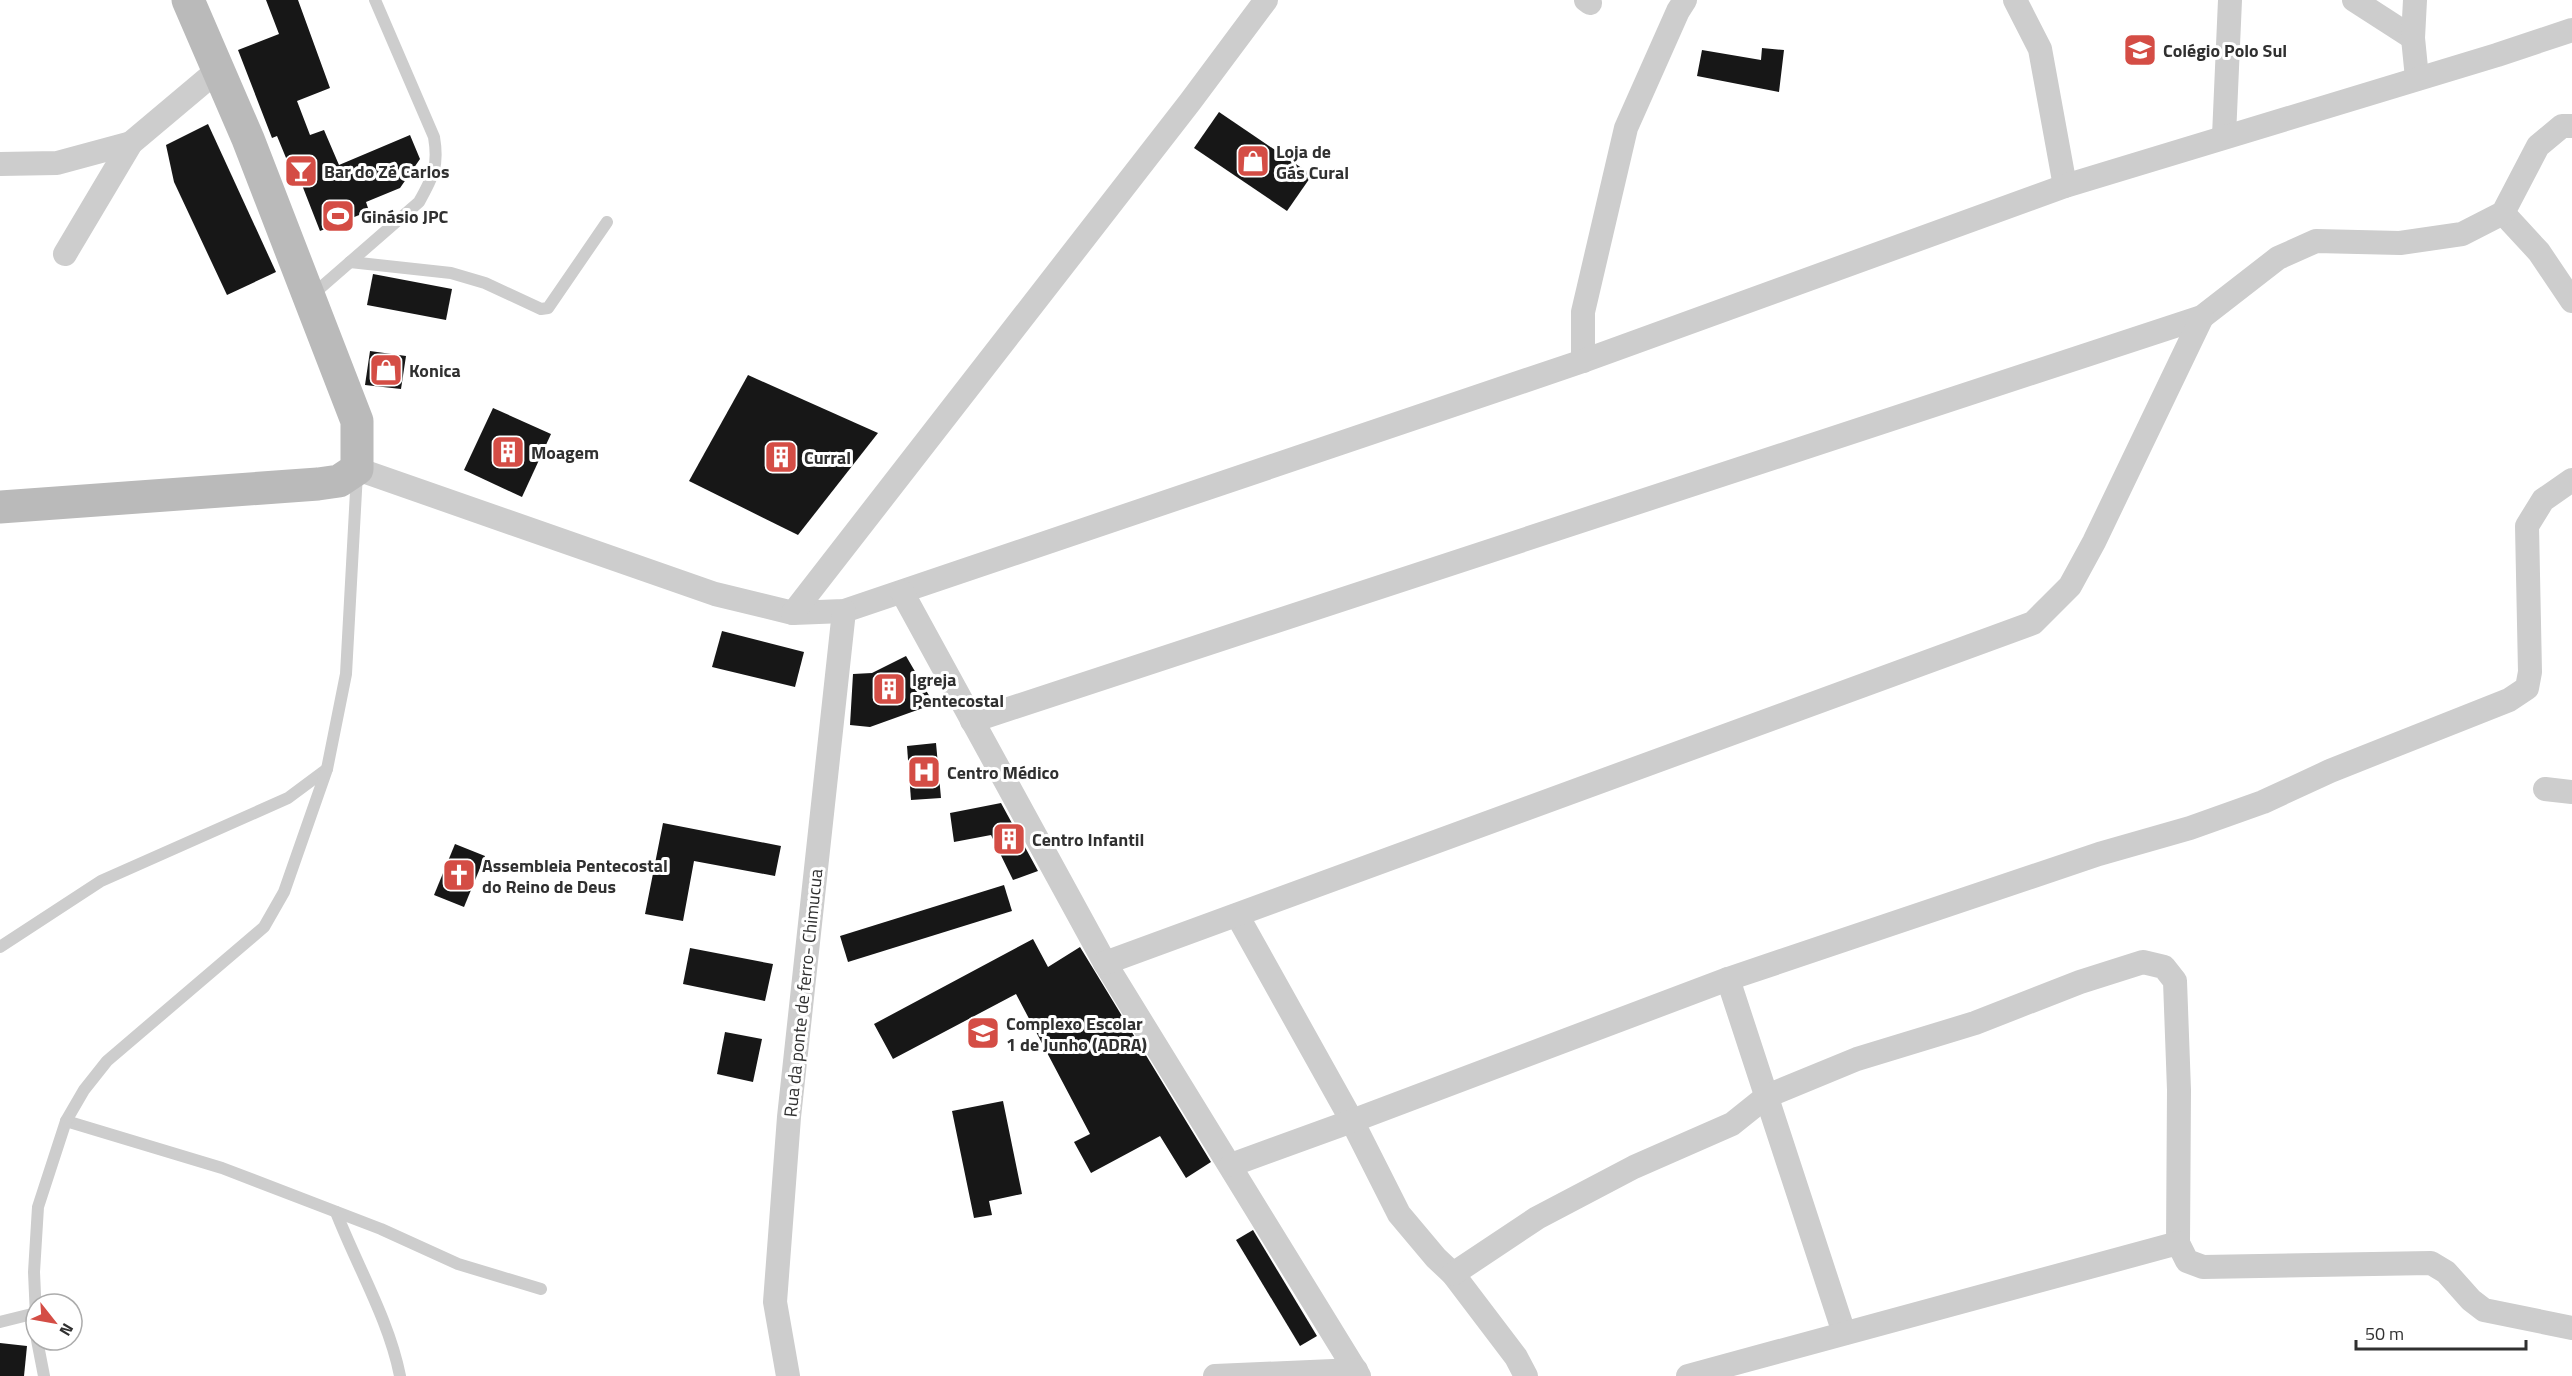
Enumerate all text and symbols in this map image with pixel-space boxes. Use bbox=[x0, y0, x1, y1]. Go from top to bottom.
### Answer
school or university icon: Colégio Polo Sul bbox=[2122, 32, 2158, 68]
place label: Colégio Polo Sul bbox=[2163, 37, 2287, 64]
place label: Loja de Gás Cural bbox=[1276, 138, 1349, 186]
shop icon: Loja de Gás Cural bbox=[1235, 143, 1271, 179]
bar icon: Bar do Zé Carlos bbox=[283, 153, 319, 189]
place label: Bar do Zé Carlos bbox=[324, 158, 449, 185]
sports icon: Ginásio JPC bbox=[320, 198, 356, 234]
place label: Ginásio JPC bbox=[361, 203, 449, 230]
shop icon: Konica bbox=[368, 352, 404, 388]
place label: Konica bbox=[409, 357, 461, 384]
building icon: Moagem bbox=[490, 434, 526, 470]
place label: Moagem bbox=[531, 439, 599, 466]
building icon: Curral bbox=[763, 439, 799, 475]
place label: Curral bbox=[804, 444, 851, 471]
place label: Igreja Pentecostal bbox=[912, 666, 1004, 714]
building icon: Igreja Pentecostal bbox=[871, 671, 907, 707]
hospital icon: Centro Médico bbox=[906, 754, 942, 790]
place label: Centro Médico bbox=[947, 759, 1059, 786]
building icon: Centro Infantil bbox=[991, 821, 1027, 857]
place label: Centro Infantil bbox=[1032, 826, 1144, 853]
place label: Assembleia Pentecostal do Reino de Deus bbox=[482, 852, 668, 900]
church icon: Assembleia Pentecostal do Reino de Deus bbox=[441, 857, 477, 893]
street label: Rua da ponte de ferro- Chimucua bbox=[777, 867, 829, 1119]
place label: Complexo Escolar 1 de Junho (ADRA) bbox=[1006, 1010, 1147, 1058]
school or university icon: Complexo Escolar 1 de Junho (ADRA) bbox=[965, 1015, 1001, 1051]
north arrow bbox=[24, 1292, 84, 1352]
scale bar bbox=[2356, 1313, 2526, 1351]
text: N bbox=[54, 1319, 80, 1341]
text: 50 m bbox=[2365, 1320, 2404, 1347]

